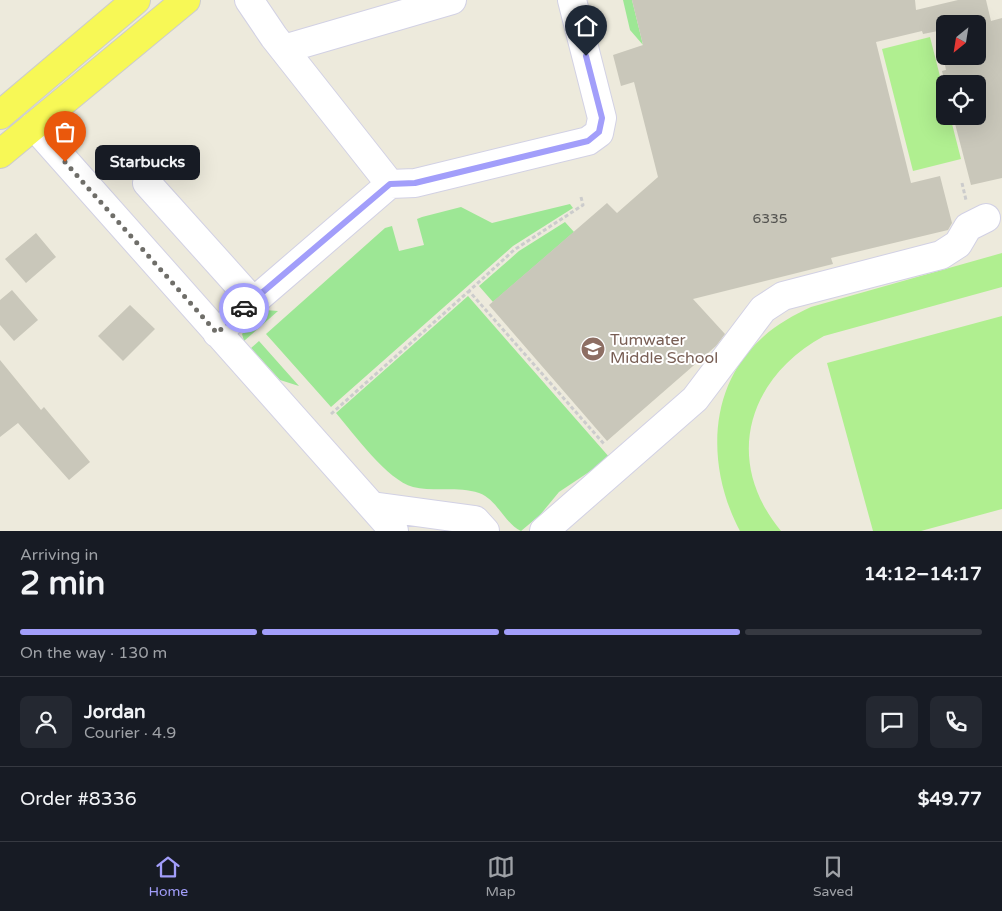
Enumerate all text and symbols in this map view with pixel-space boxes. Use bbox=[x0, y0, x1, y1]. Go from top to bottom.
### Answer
pin bbox=[565, 5, 607, 56]
icon: home bbox=[572, 12, 600, 40]
north arrow bbox=[936, 15, 986, 65]
map controls bbox=[936, 15, 986, 125]
button: locate bbox=[936, 75, 986, 125]
pin bbox=[44, 111, 86, 162]
icon: bag bbox=[51, 118, 79, 146]
callout: Starbucks bbox=[95, 144, 200, 180]
text: Starbucks bbox=[110, 152, 185, 172]
house number: 6335 bbox=[752, 210, 788, 227]
courier bbox=[219, 283, 269, 333]
icon: car bbox=[230, 294, 258, 322]
place label: Tumwater Middle School bbox=[610, 330, 718, 368]
school or university icon: Tumwater Middle School bbox=[580, 336, 606, 362]
text: Arriving in bbox=[20, 545, 98, 565]
text: 14:12–14:17 bbox=[864, 563, 982, 585]
text: 2 min bbox=[20, 565, 105, 603]
text: On the way · 130 m bbox=[20, 643, 167, 663]
button: person bbox=[20, 696, 72, 748]
button: chat bbox=[866, 696, 918, 748]
button: phone bbox=[930, 696, 982, 748]
text: Jordan bbox=[84, 701, 146, 723]
text: Courier · 4.9 bbox=[84, 723, 176, 743]
text: Order #8336 bbox=[20, 788, 137, 810]
text: $49.77 bbox=[918, 788, 982, 810]
tab: Home bbox=[149, 853, 188, 900]
tab: Map bbox=[485, 853, 516, 900]
tab: Saved bbox=[813, 853, 853, 900]

